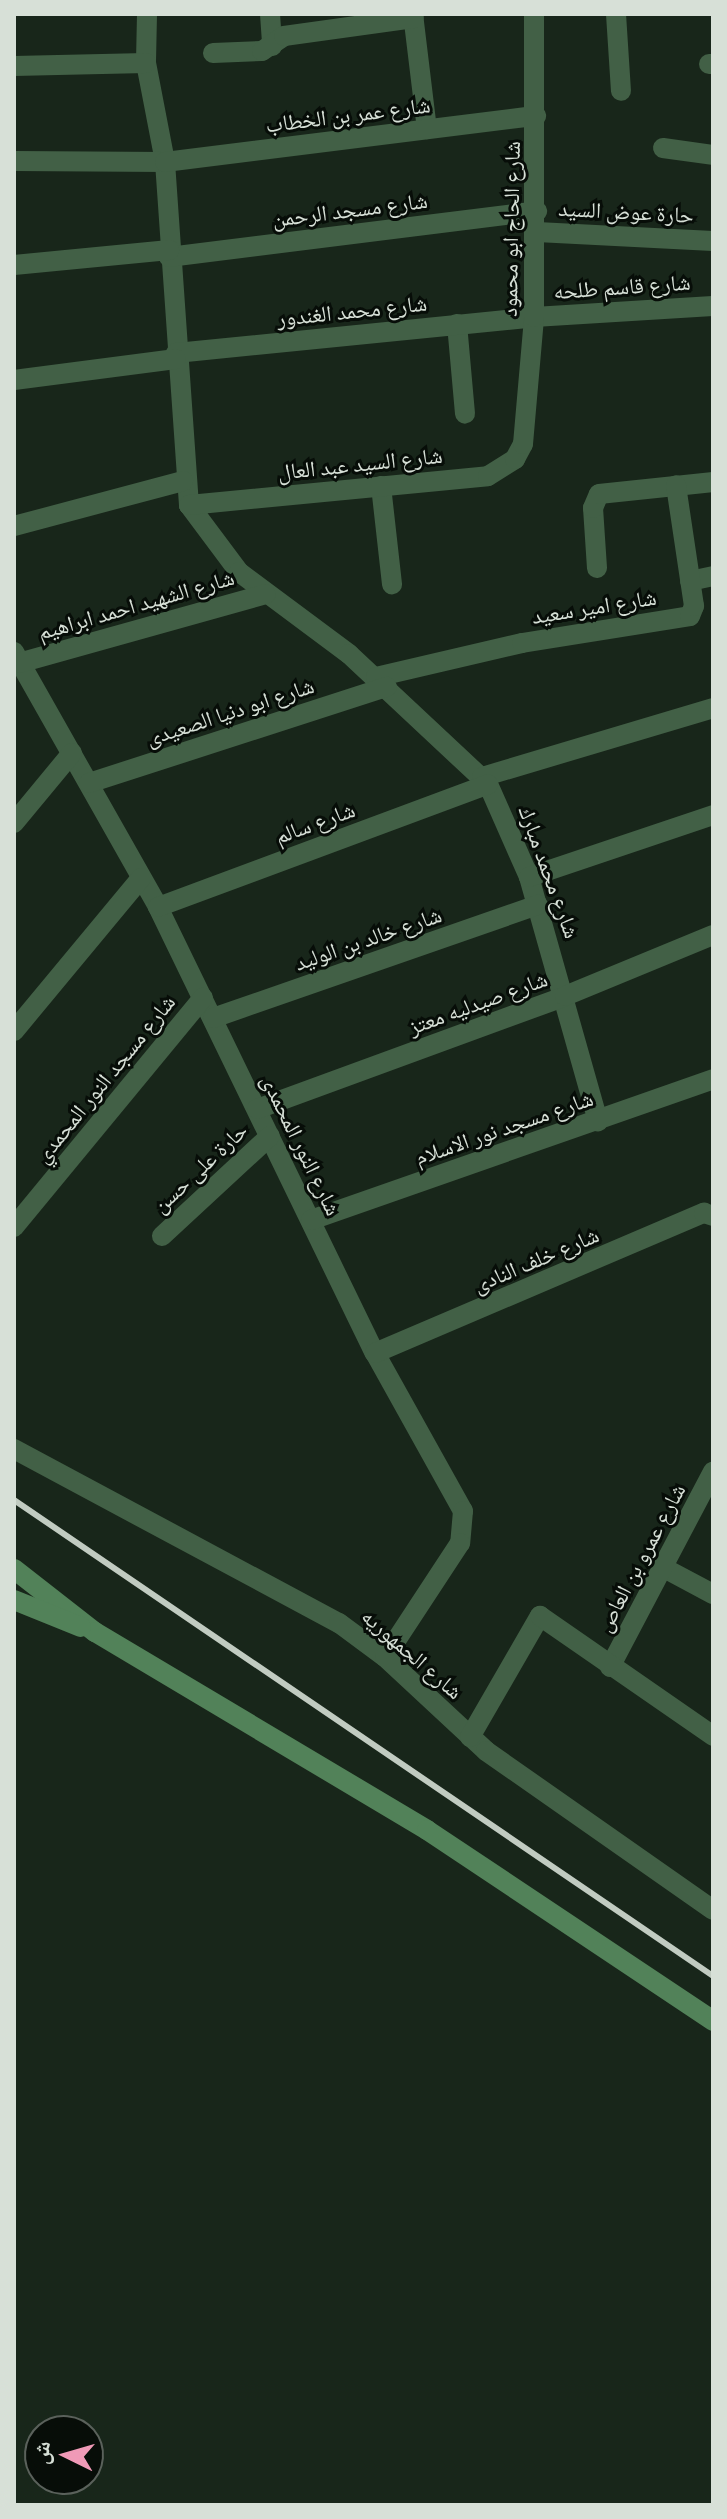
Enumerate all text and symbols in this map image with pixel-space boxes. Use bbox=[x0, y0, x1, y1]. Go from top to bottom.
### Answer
street label: شارع عمر بن الخطاب bbox=[264, 92, 432, 138]
street label: شارع الحاج ابو محمود bbox=[496, 141, 526, 317]
street label: شارع مسجد الرحمن bbox=[271, 187, 429, 233]
street label: حارة عوض السيد bbox=[558, 195, 694, 229]
street label: شارع قاسم طلحه bbox=[553, 269, 691, 305]
street label: شارع محمد الغندور bbox=[276, 290, 428, 332]
street label: شارع السيد عبد العال bbox=[276, 442, 444, 486]
street label: شارع الشهيد احمد ابراهيم bbox=[35, 564, 237, 646]
street label: شارع امير سعيد bbox=[530, 584, 658, 630]
street label: شارع ابو دنيا الصعيدى bbox=[143, 672, 317, 752]
street label: شارع سالم bbox=[271, 796, 359, 850]
street label: شارع محمد مبارك bbox=[513, 802, 585, 942]
street label: شارع خالد بن الوليد bbox=[291, 901, 445, 977]
street label: شارع صيدليه معتز bbox=[405, 966, 551, 1040]
street label: شارع مسجد النور المحمدي bbox=[29, 990, 181, 1168]
street label: شارع النور المحمدى bbox=[255, 1070, 347, 1220]
street label: شارع مسجد نور الاسلام bbox=[411, 1085, 597, 1171]
street label: حارة على حسن bbox=[147, 1117, 253, 1219]
street label: شارع خلف النادى bbox=[469, 1222, 603, 1298]
street label: شارع عمرو بن العاص bbox=[591, 1479, 691, 1637]
street label: شارع الجمهوريه bbox=[356, 1603, 468, 1705]
north arrow bbox=[24, 2415, 104, 2495]
text: ش bbox=[28, 2440, 55, 2466]

